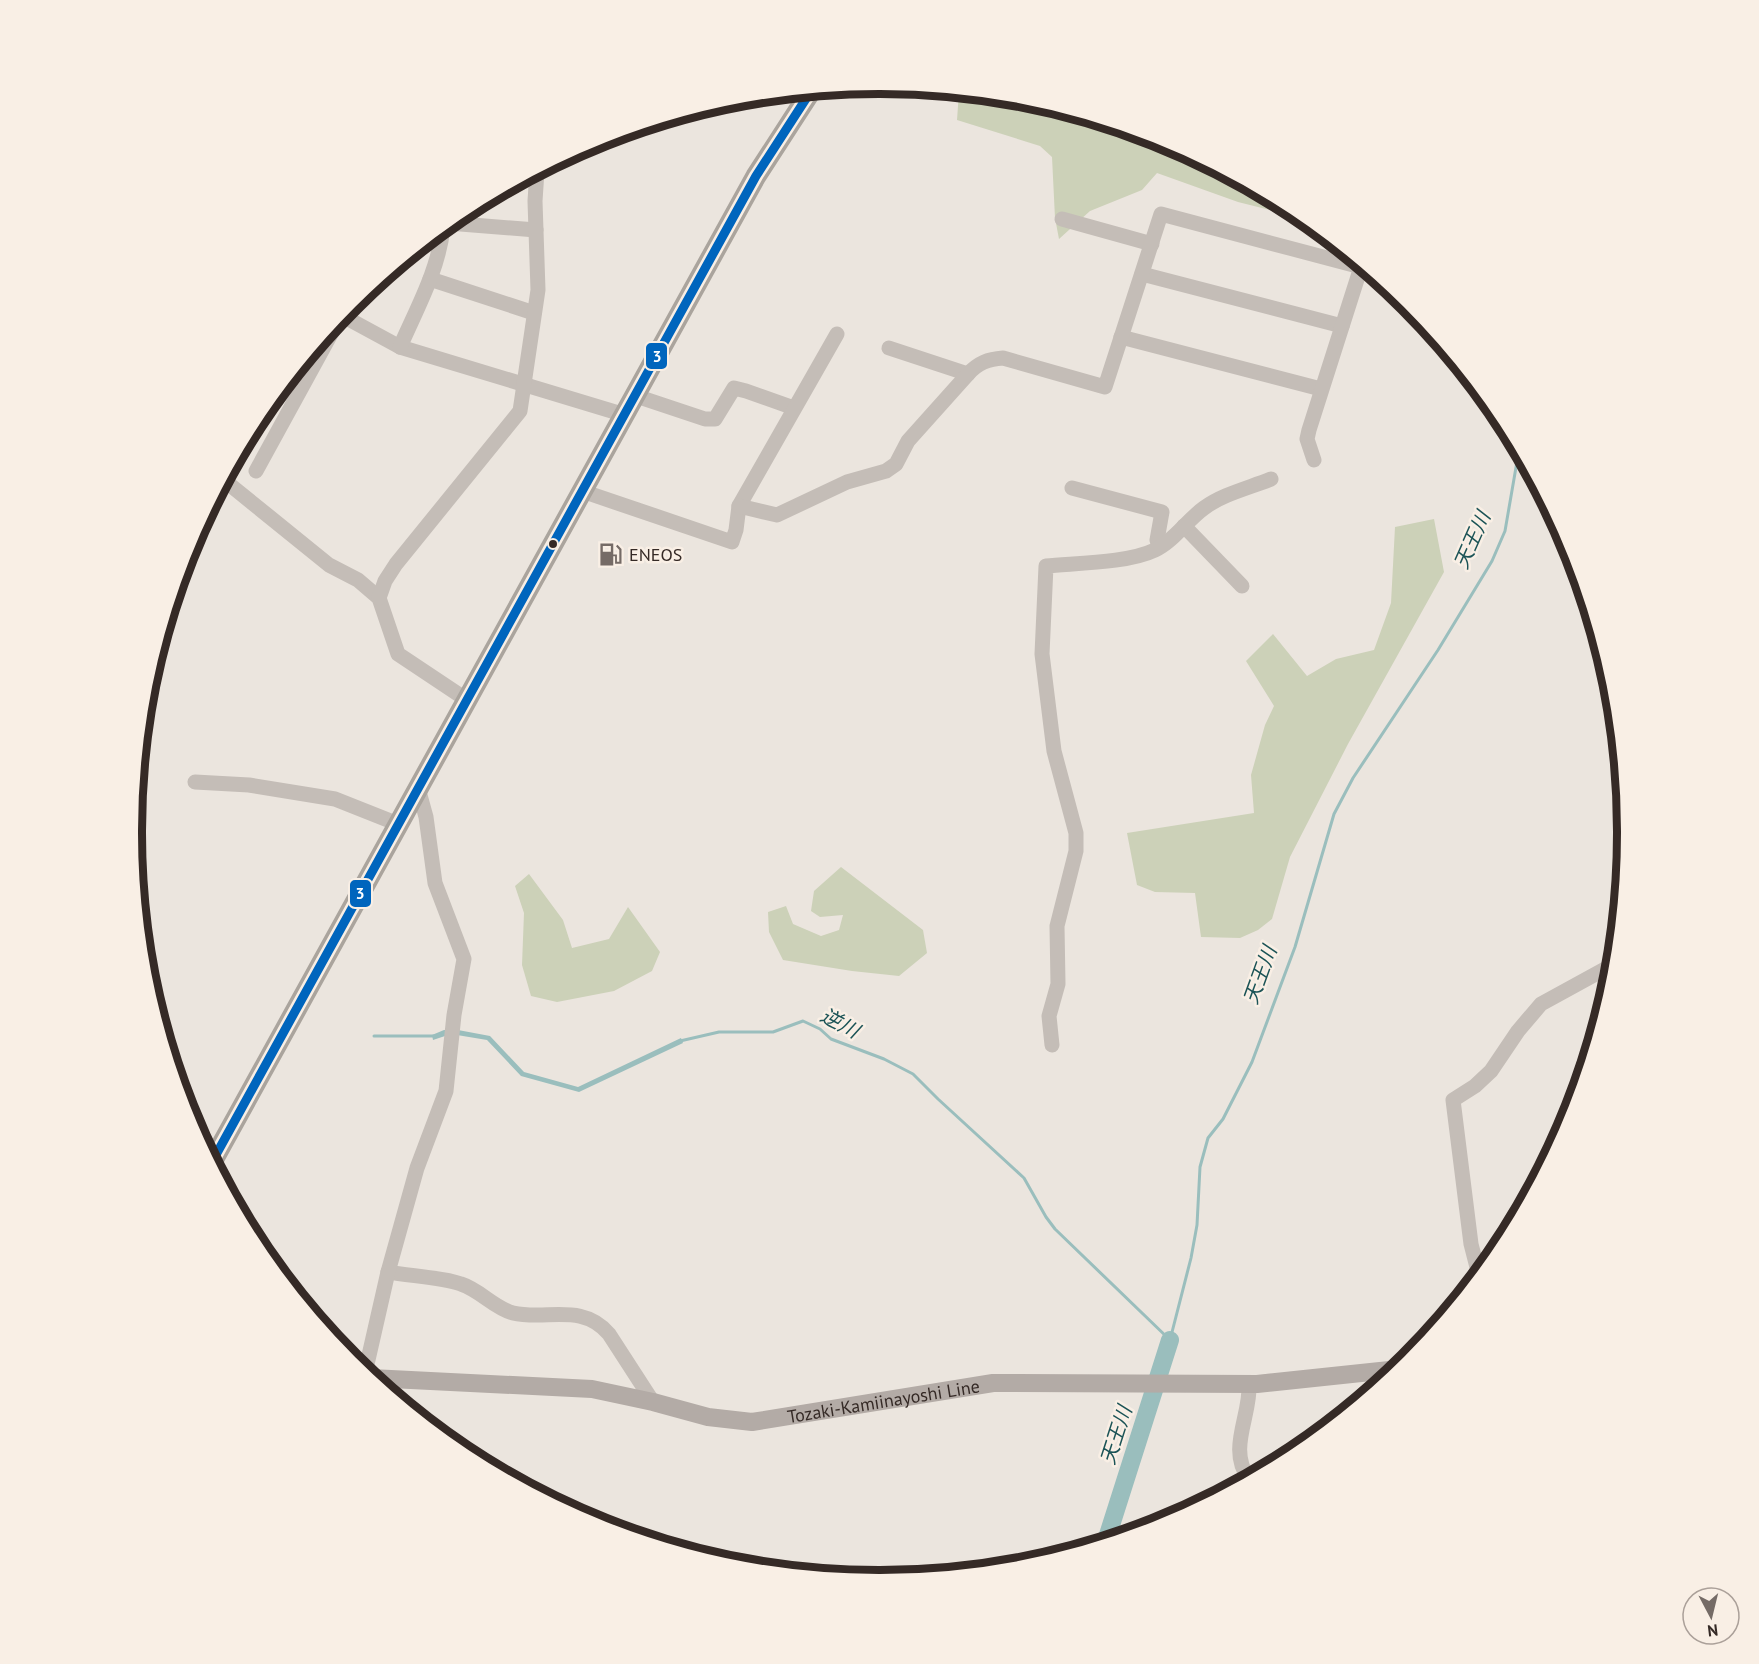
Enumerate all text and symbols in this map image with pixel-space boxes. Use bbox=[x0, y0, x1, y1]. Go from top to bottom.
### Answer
line badge: 3 bbox=[645, 342, 668, 370]
text: 3 bbox=[652, 346, 662, 366]
water label: 天王川 bbox=[1448, 505, 1497, 573]
unlabelled marker bbox=[547, 538, 559, 550]
fuel station icon: ENEOS bbox=[598, 541, 624, 567]
place label: ENEOS bbox=[629, 543, 682, 566]
line badge: 3 bbox=[349, 879, 372, 908]
text: 3 bbox=[355, 883, 365, 903]
water label: 天王川 bbox=[1238, 940, 1283, 1008]
water label: 逆川 bbox=[816, 1002, 866, 1045]
street label: Tozaki-Kamiinayoshi Line bbox=[785, 1374, 981, 1428]
water label: 天王川 bbox=[1094, 1401, 1138, 1468]
north arrow bbox=[1681, 1586, 1741, 1646]
text: N bbox=[1706, 1620, 1719, 1641]

